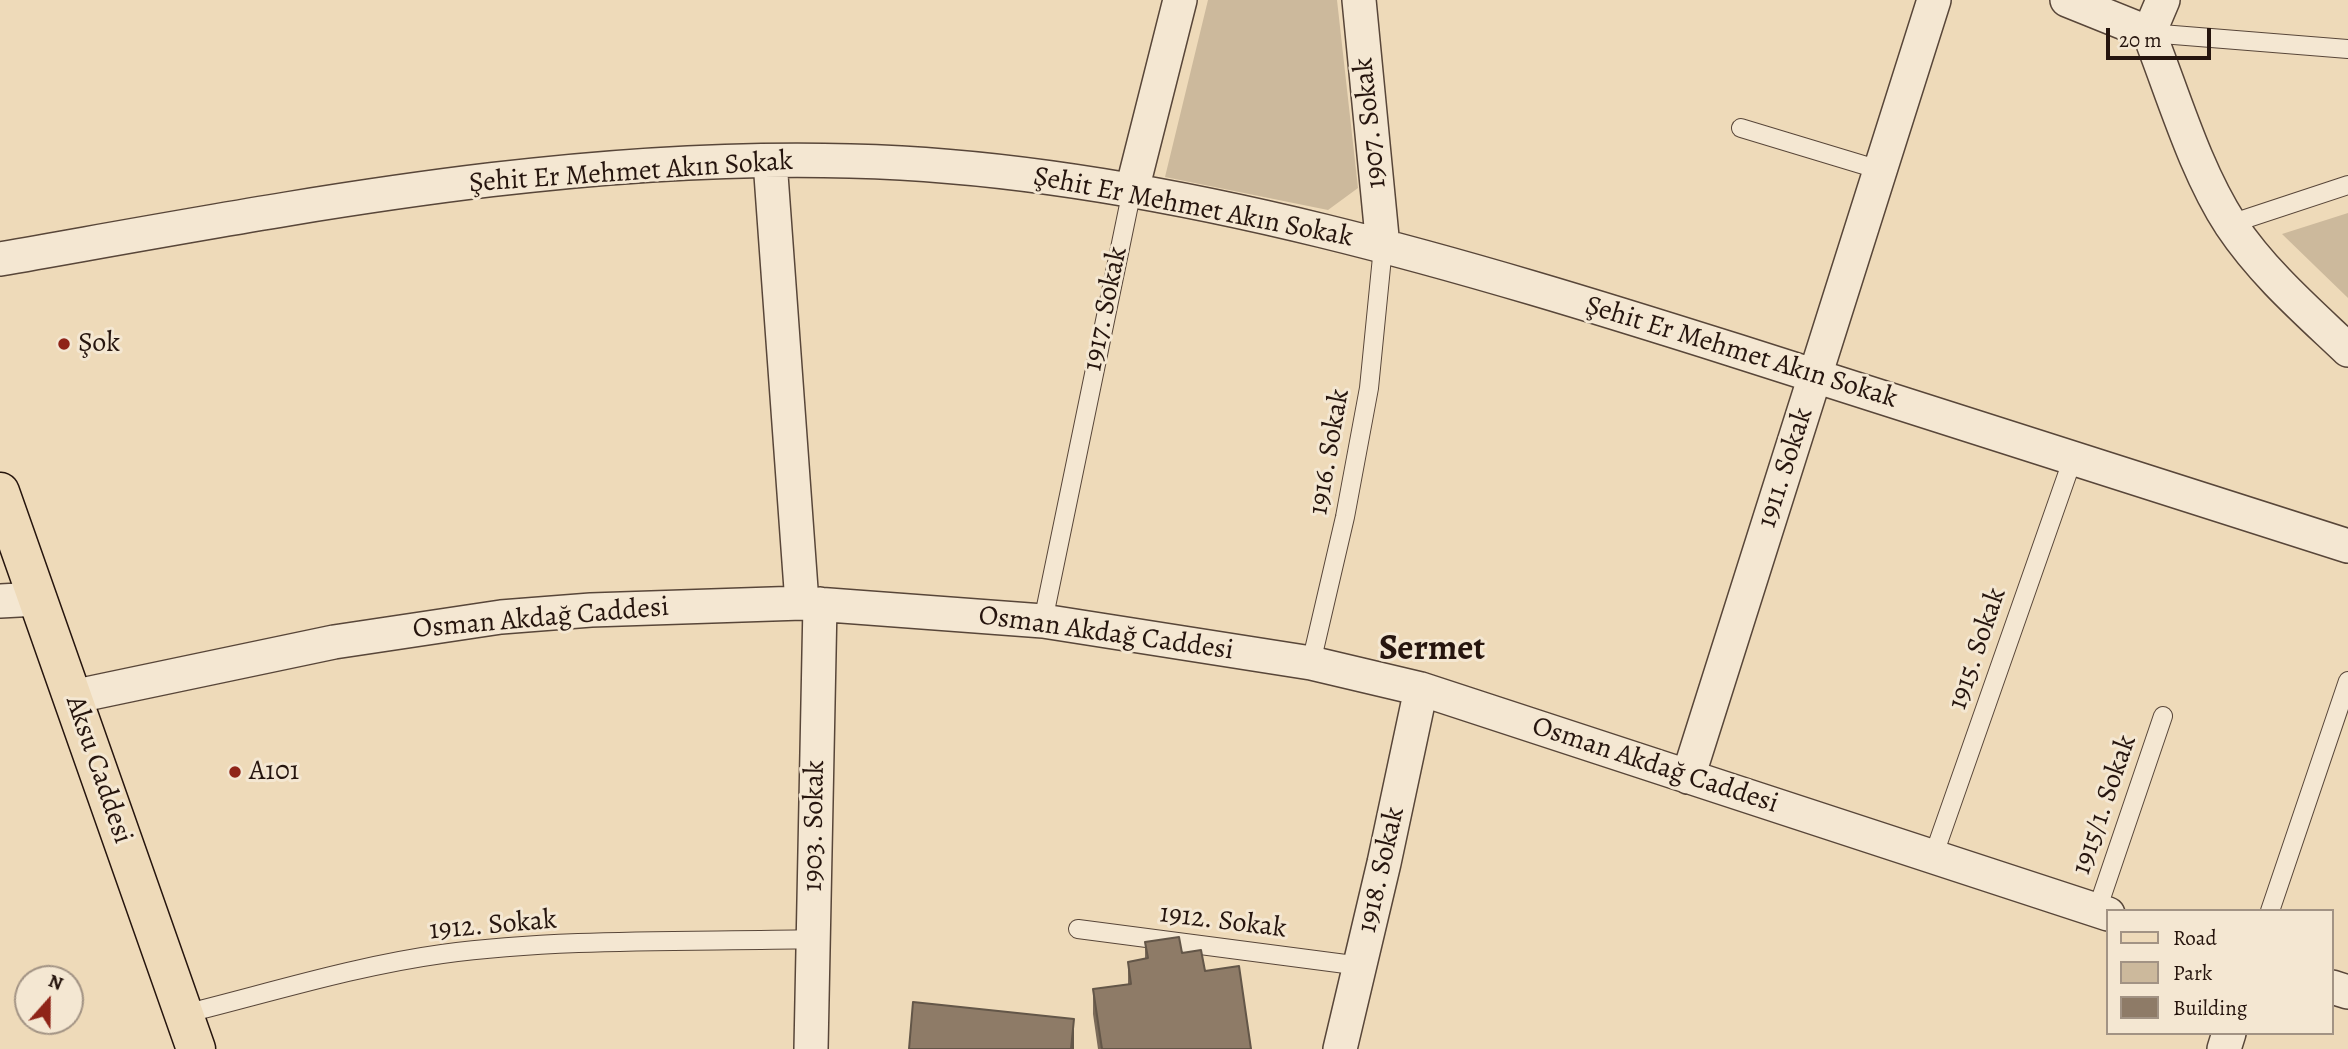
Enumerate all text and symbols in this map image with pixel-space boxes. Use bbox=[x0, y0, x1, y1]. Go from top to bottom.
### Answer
scale bar bbox=[2110, 14, 2215, 58]
text: 20 m bbox=[2119, 26, 2162, 54]
street label: 1907. Sokak bbox=[1347, 56, 1395, 190]
street label: Şehit Er Mehmet Akın Sokak bbox=[468, 145, 794, 201]
street label: Şehit Er Mehmet Akın Sokak bbox=[1030, 161, 1356, 255]
street label: 1917. Sokak bbox=[1076, 244, 1136, 374]
street label: Şehit Er Mehmet Akın Sokak bbox=[1581, 289, 1901, 417]
place label: Şok bbox=[78, 327, 120, 361]
marker: Şok bbox=[56, 336, 72, 352]
street label: 1916. Sokak bbox=[1302, 386, 1358, 518]
street label: 1911. Sokak bbox=[1751, 404, 1821, 532]
street label: 1915. Sokak bbox=[1942, 584, 2014, 714]
street label: Osman Akdağ Caddesi bbox=[412, 591, 670, 647]
street label: Osman Akdağ Caddesi bbox=[976, 599, 1236, 669]
district label: Sermet bbox=[1379, 629, 1485, 671]
street label: Aksu Caddesi bbox=[57, 692, 139, 848]
street label: Osman Akdağ Caddesi bbox=[1528, 710, 1782, 822]
street label: 1915/1. Sokak bbox=[2065, 731, 2145, 879]
place label: A101 bbox=[249, 755, 299, 789]
street label: 1903. Sokak bbox=[797, 760, 833, 892]
marker: A101 bbox=[227, 764, 243, 780]
street label: 1918. Sokak bbox=[1351, 804, 1413, 936]
street label: 1912. Sokak bbox=[1158, 898, 1288, 946]
street label: 1912. Sokak bbox=[428, 904, 558, 948]
legend bbox=[2106, 909, 2334, 1035]
text: Road bbox=[2173, 924, 2217, 952]
text: Park bbox=[2173, 959, 2212, 987]
north arrow bbox=[14, 965, 84, 1035]
text: N bbox=[45, 968, 67, 997]
text: Building bbox=[2173, 994, 2247, 1022]

